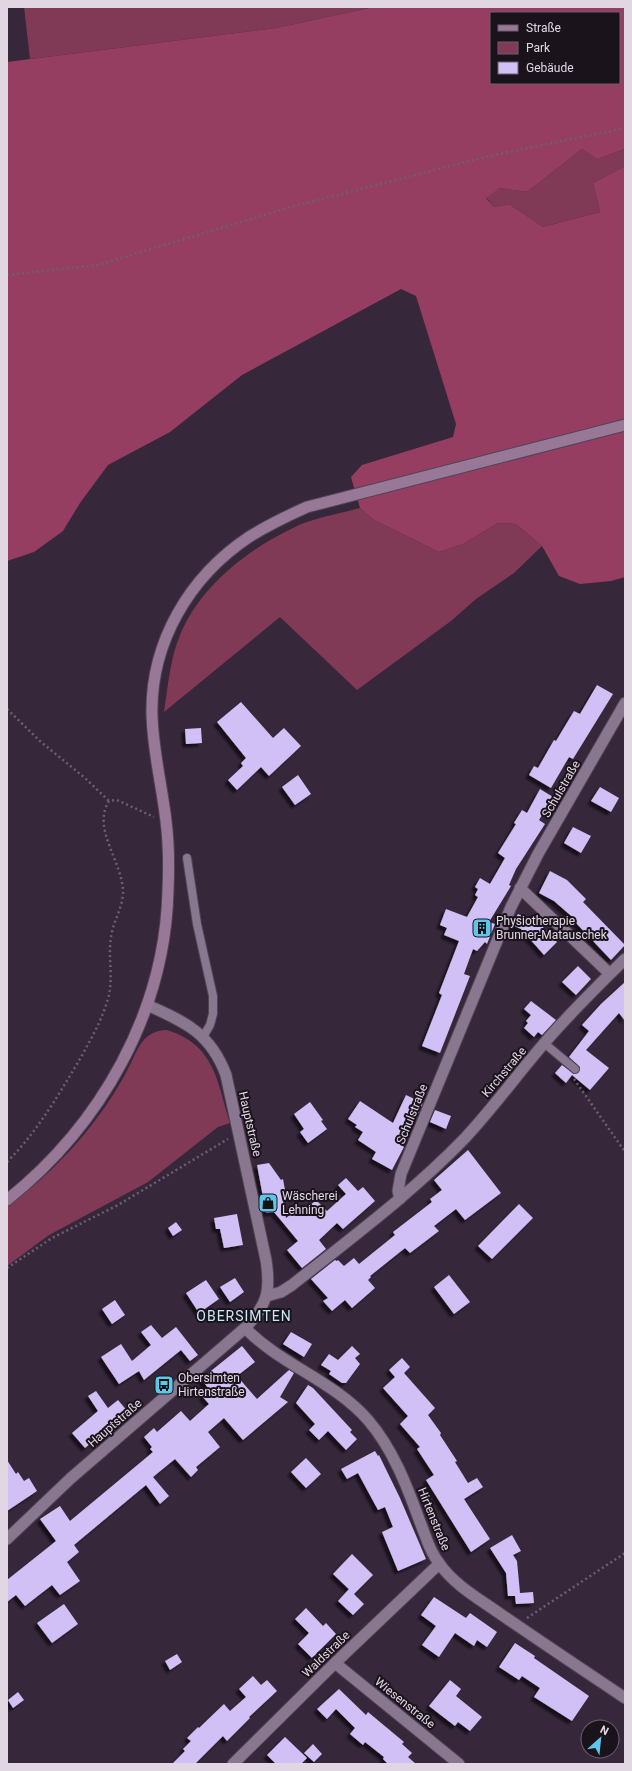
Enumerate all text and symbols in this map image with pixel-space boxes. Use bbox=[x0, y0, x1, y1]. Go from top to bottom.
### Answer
legend bbox=[490, 12, 620, 84]
text: Straße bbox=[526, 21, 561, 35]
text: Park bbox=[526, 41, 551, 55]
text: Gebäude bbox=[526, 61, 574, 75]
street label: Schulstraße bbox=[539, 758, 583, 820]
place label: Physiotherapie Brunner-Matauschek bbox=[496, 914, 608, 942]
building icon: Physiotherapie Brunner-Matauschek bbox=[471, 917, 493, 939]
street label: Kirchstraße bbox=[479, 1044, 529, 1100]
street label: Schulstraße bbox=[394, 1082, 430, 1146]
street label: Hauptstraße bbox=[236, 1090, 264, 1158]
place label: Wäscherei Lehning bbox=[282, 1189, 338, 1217]
shop icon: Wäscherei Lehning bbox=[257, 1192, 279, 1214]
district label: OBERSIMTEN bbox=[196, 1308, 292, 1324]
place label: Obersimten Hirtenstraße bbox=[178, 1371, 245, 1399]
bus stop icon: Obersimten Hirtenstraße bbox=[153, 1374, 175, 1396]
street label: Hauptstraße bbox=[85, 1396, 145, 1450]
street label: Hirtenstraße bbox=[415, 1485, 453, 1553]
street label: Waldstraße bbox=[299, 1628, 353, 1680]
street label: Wiesenstraße bbox=[372, 1675, 438, 1731]
north arrow bbox=[580, 1719, 620, 1759]
text: N bbox=[598, 1723, 611, 1738]

